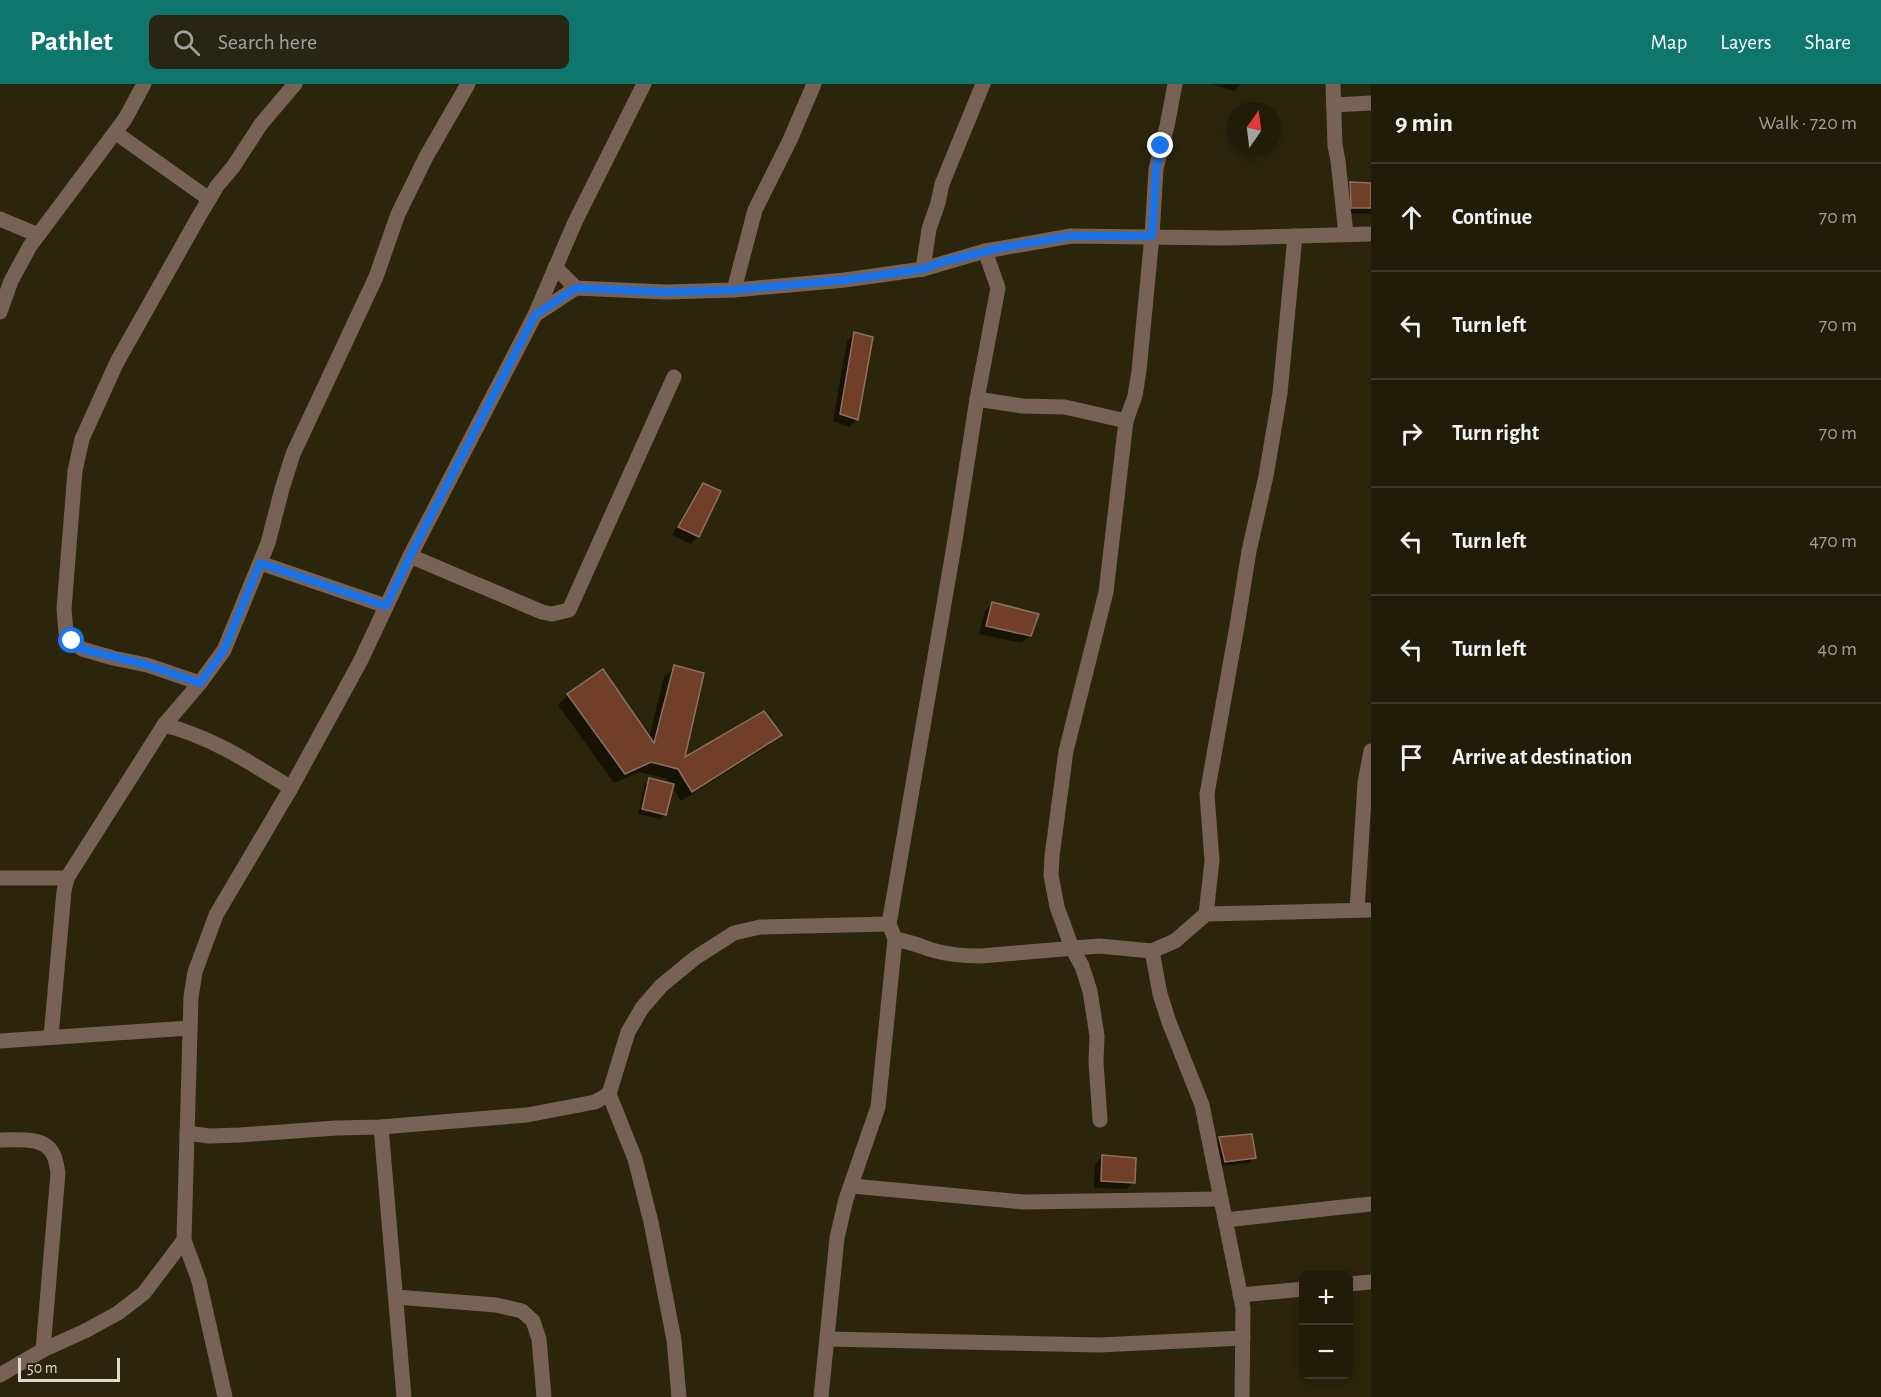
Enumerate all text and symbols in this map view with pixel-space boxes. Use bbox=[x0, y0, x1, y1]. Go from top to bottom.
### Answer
search box bbox=[149, 15, 569, 69]
icon: search bbox=[170, 26, 203, 59]
text: Pathlet bbox=[30, 28, 113, 56]
text: Search here bbox=[218, 31, 317, 53]
text: Map bbox=[1651, 32, 1687, 53]
text: Layers bbox=[1720, 32, 1771, 53]
text: Share bbox=[1804, 32, 1851, 53]
north arrow bbox=[1227, 102, 1281, 156]
text: 9 min bbox=[1395, 110, 1453, 136]
text: Walk · 720 m bbox=[1758, 113, 1857, 133]
route end bbox=[1147, 132, 1173, 158]
icon: ahead bbox=[1395, 201, 1428, 234]
text: Continue bbox=[1452, 206, 1532, 228]
text: 70 m bbox=[1819, 207, 1857, 227]
icon: left bbox=[1395, 309, 1428, 342]
text: Turn left bbox=[1452, 314, 1526, 336]
text: 70 m bbox=[1819, 315, 1857, 335]
icon: right bbox=[1395, 417, 1428, 450]
text: Turn right bbox=[1452, 422, 1539, 444]
text: 70 m bbox=[1819, 423, 1857, 443]
icon: left bbox=[1395, 525, 1428, 558]
text: Turn left bbox=[1452, 530, 1526, 552]
text: 470 m bbox=[1809, 531, 1857, 551]
route start bbox=[58, 627, 84, 653]
icon: left bbox=[1395, 633, 1428, 666]
text: Turn left bbox=[1452, 638, 1526, 660]
text: 40 m bbox=[1818, 639, 1857, 659]
icon: arrive bbox=[1395, 741, 1428, 774]
text: Arrive at destination bbox=[1452, 746, 1632, 768]
map controls bbox=[1299, 1271, 1353, 1379]
button: + bbox=[1299, 1271, 1353, 1325]
button: − bbox=[1299, 1325, 1353, 1379]
scale bar bbox=[18, 1355, 120, 1382]
text: 50 m bbox=[27, 1360, 58, 1376]

